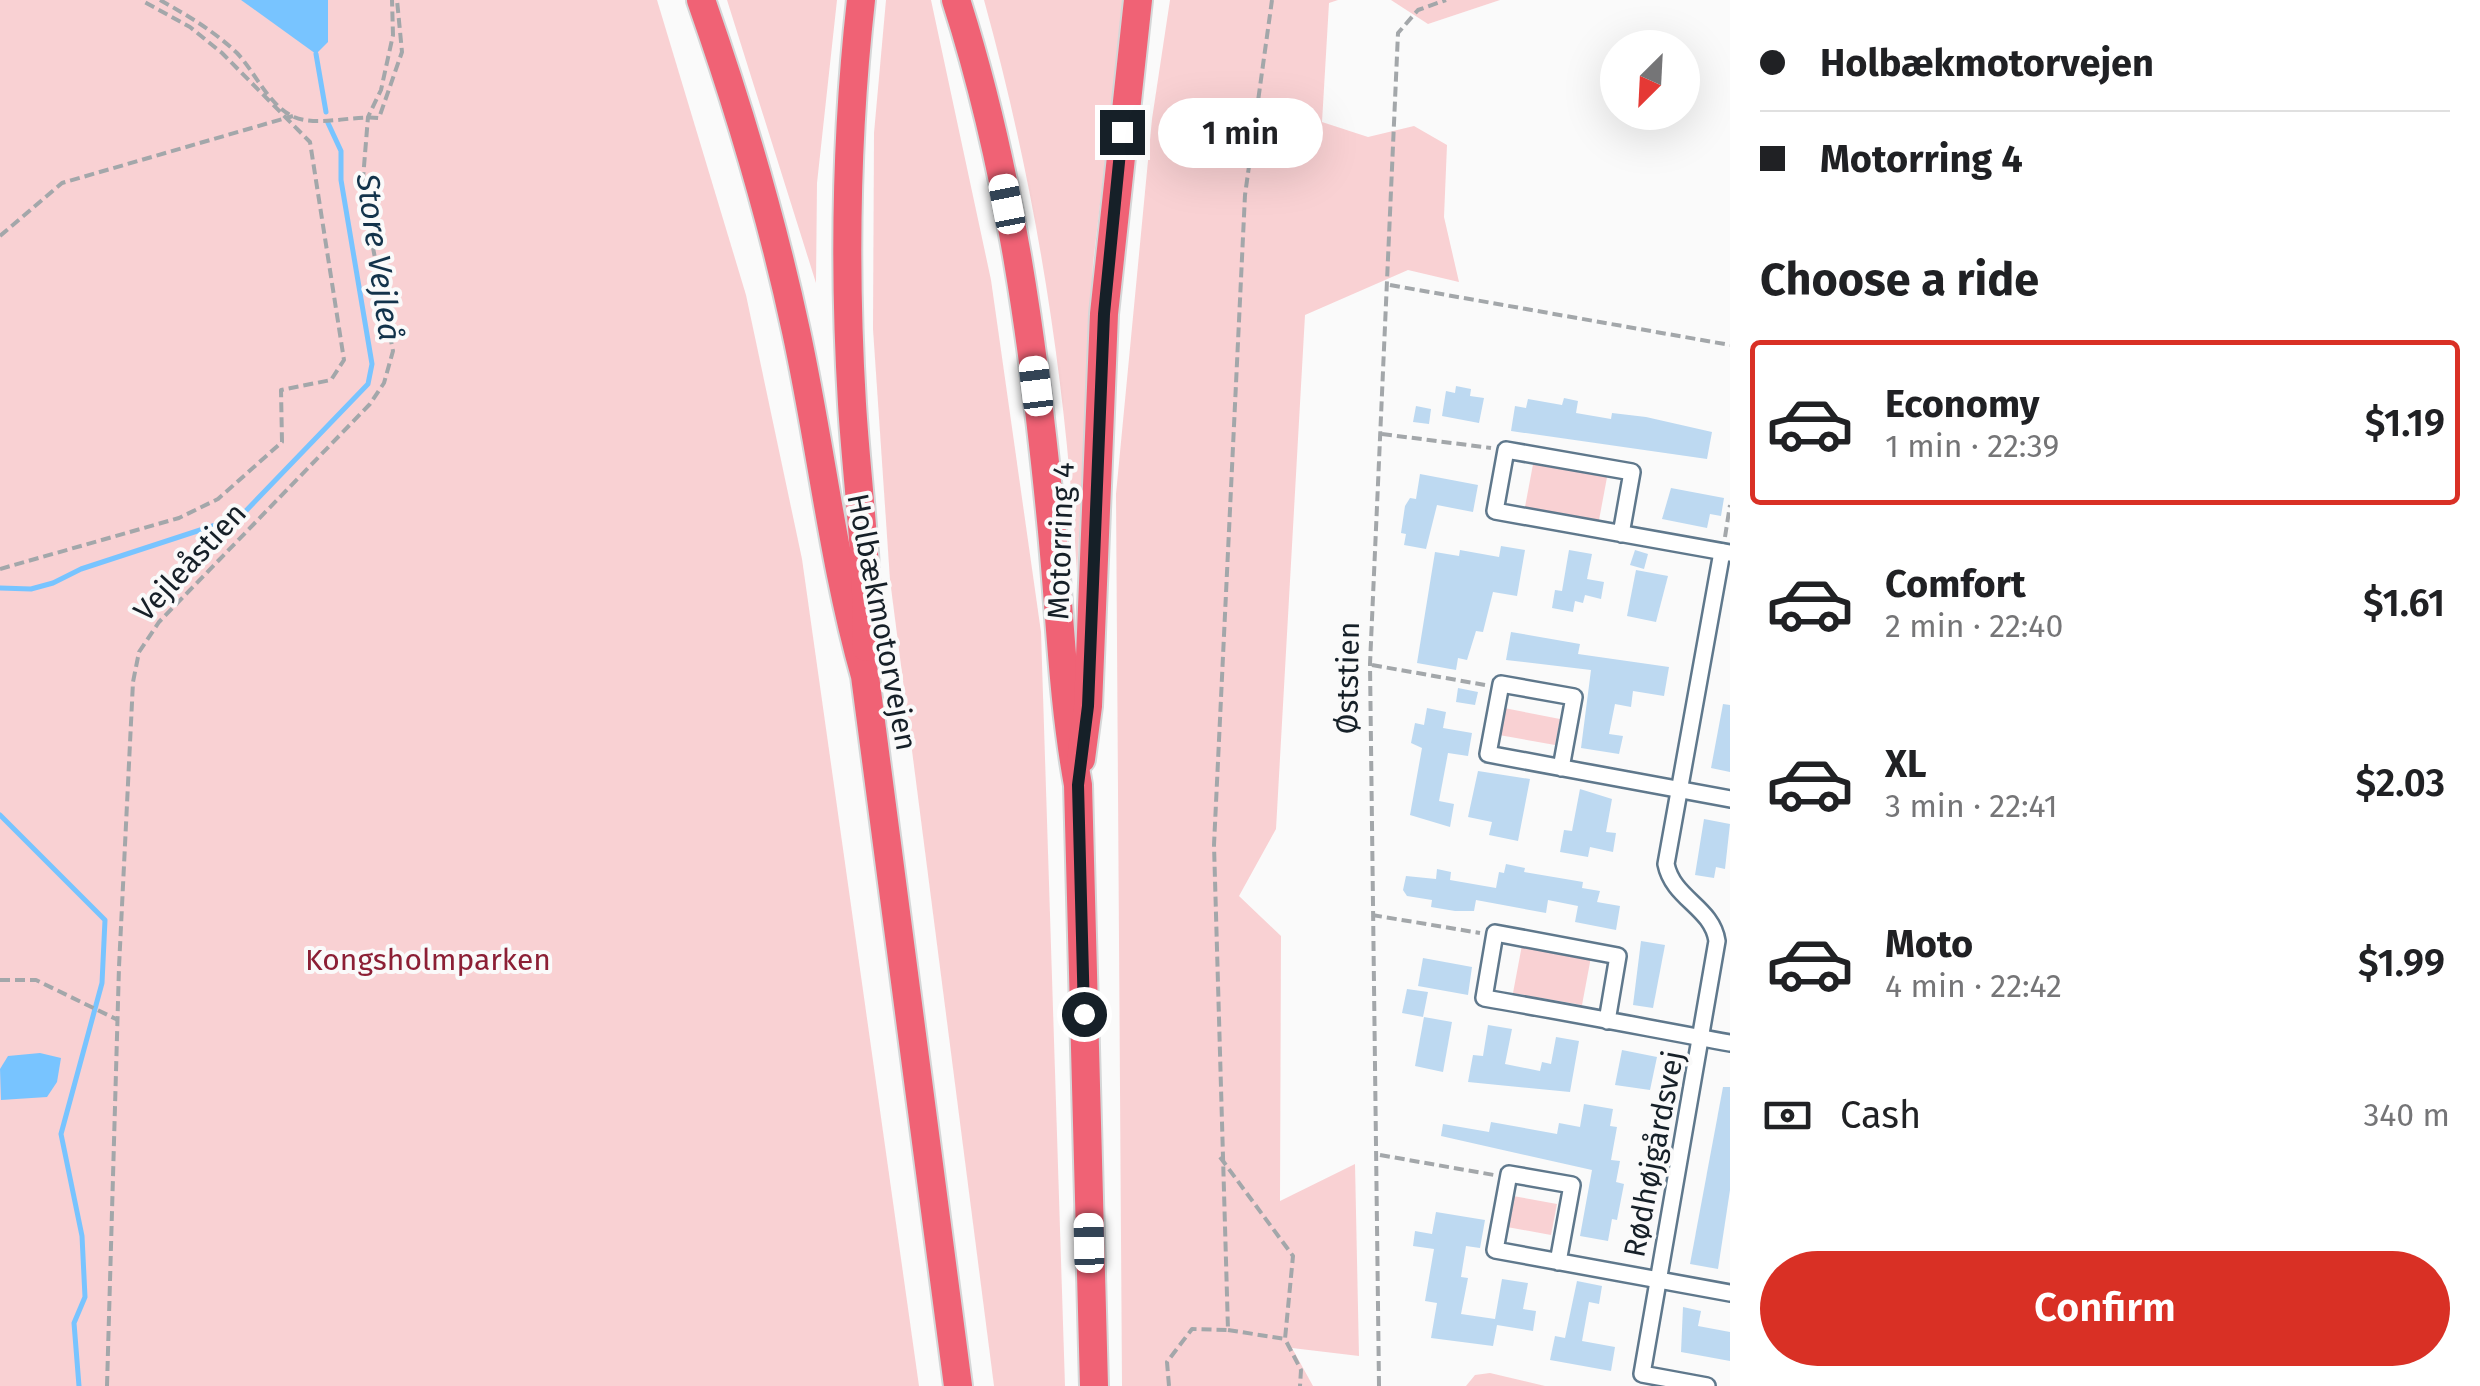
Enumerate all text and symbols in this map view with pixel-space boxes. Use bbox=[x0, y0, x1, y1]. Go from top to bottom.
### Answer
north arrow bbox=[1600, 30, 1700, 130]
map controls bbox=[1600, 30, 1700, 130]
text: Holbækmotorvejen bbox=[1820, 40, 2154, 86]
callout: 1 min bbox=[1157, 97, 1322, 167]
route end bbox=[1100, 110, 1145, 155]
text: 1 min bbox=[1202, 114, 1279, 152]
text: Motorring 4 bbox=[1820, 136, 2023, 182]
water label: Store Vejleå bbox=[348, 170, 410, 343]
car bbox=[987, 172, 1027, 236]
text: Choose a ride bbox=[1760, 253, 2039, 307]
car bbox=[1017, 354, 1055, 418]
icon: car bbox=[1765, 378, 1855, 468]
text: Economy bbox=[1885, 381, 2040, 427]
text: $1.19 bbox=[2365, 400, 2445, 446]
text: 1 min · 22:39 bbox=[1885, 427, 2059, 465]
street label: Motorring 4 bbox=[1040, 462, 1082, 620]
street label: Holbækmotorvejen bbox=[839, 490, 925, 754]
street label: Vejleåstien bbox=[126, 495, 254, 629]
icon: car bbox=[1765, 558, 1855, 648]
text: Comfort bbox=[1885, 561, 2026, 607]
text: $1.61 bbox=[2363, 580, 2445, 626]
text: 2 min · 22:40 bbox=[1885, 607, 2063, 645]
street label: Øststien bbox=[1329, 621, 1367, 735]
icon: car bbox=[1765, 738, 1855, 828]
text: XL bbox=[1885, 741, 1927, 787]
text: $2.03 bbox=[2355, 760, 2445, 806]
text: 3 min · 22:41 bbox=[1885, 787, 2058, 825]
icon: car bbox=[1765, 918, 1855, 1008]
text: Moto bbox=[1885, 921, 1973, 967]
text: $1.99 bbox=[2358, 940, 2445, 986]
park label: Kongsholmparken bbox=[305, 942, 551, 978]
text: 4 min · 22:42 bbox=[1885, 967, 2062, 1005]
route start bbox=[1062, 992, 1107, 1037]
street label: Rødhøjgårdsvej bbox=[1616, 1048, 1692, 1260]
icon: cash bbox=[1760, 1088, 1815, 1143]
text: Cash bbox=[1840, 1092, 1921, 1138]
text: 340 m bbox=[2363, 1096, 2450, 1134]
car bbox=[1073, 1213, 1105, 1273]
button: Confirm bbox=[1760, 1251, 2450, 1366]

